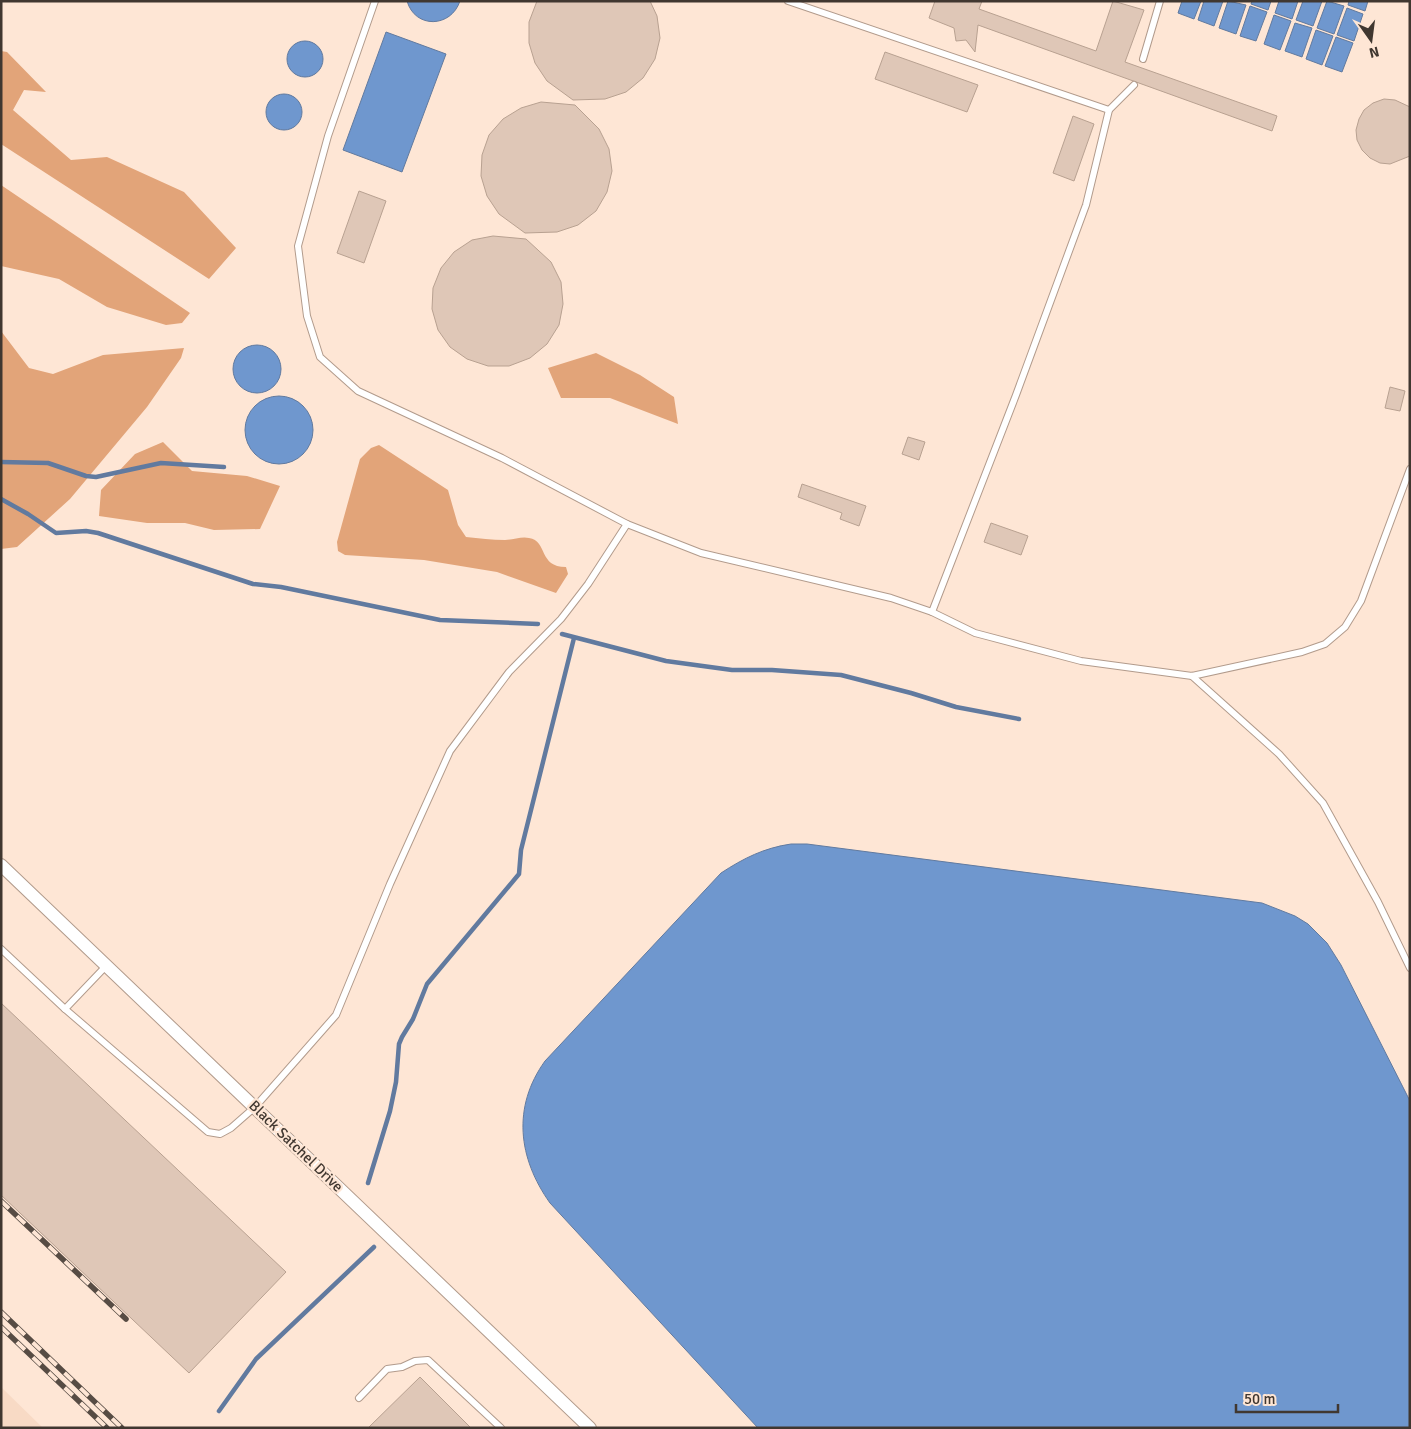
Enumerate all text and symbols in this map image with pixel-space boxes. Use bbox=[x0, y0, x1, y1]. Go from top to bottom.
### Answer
north arrow bbox=[1346, 15, 1396, 65]
text: N bbox=[1367, 43, 1381, 62]
street label: Black Satchel Drive bbox=[245, 1097, 347, 1195]
scale bar bbox=[1236, 1382, 1338, 1414]
text: 50 m bbox=[1244, 1390, 1275, 1408]

